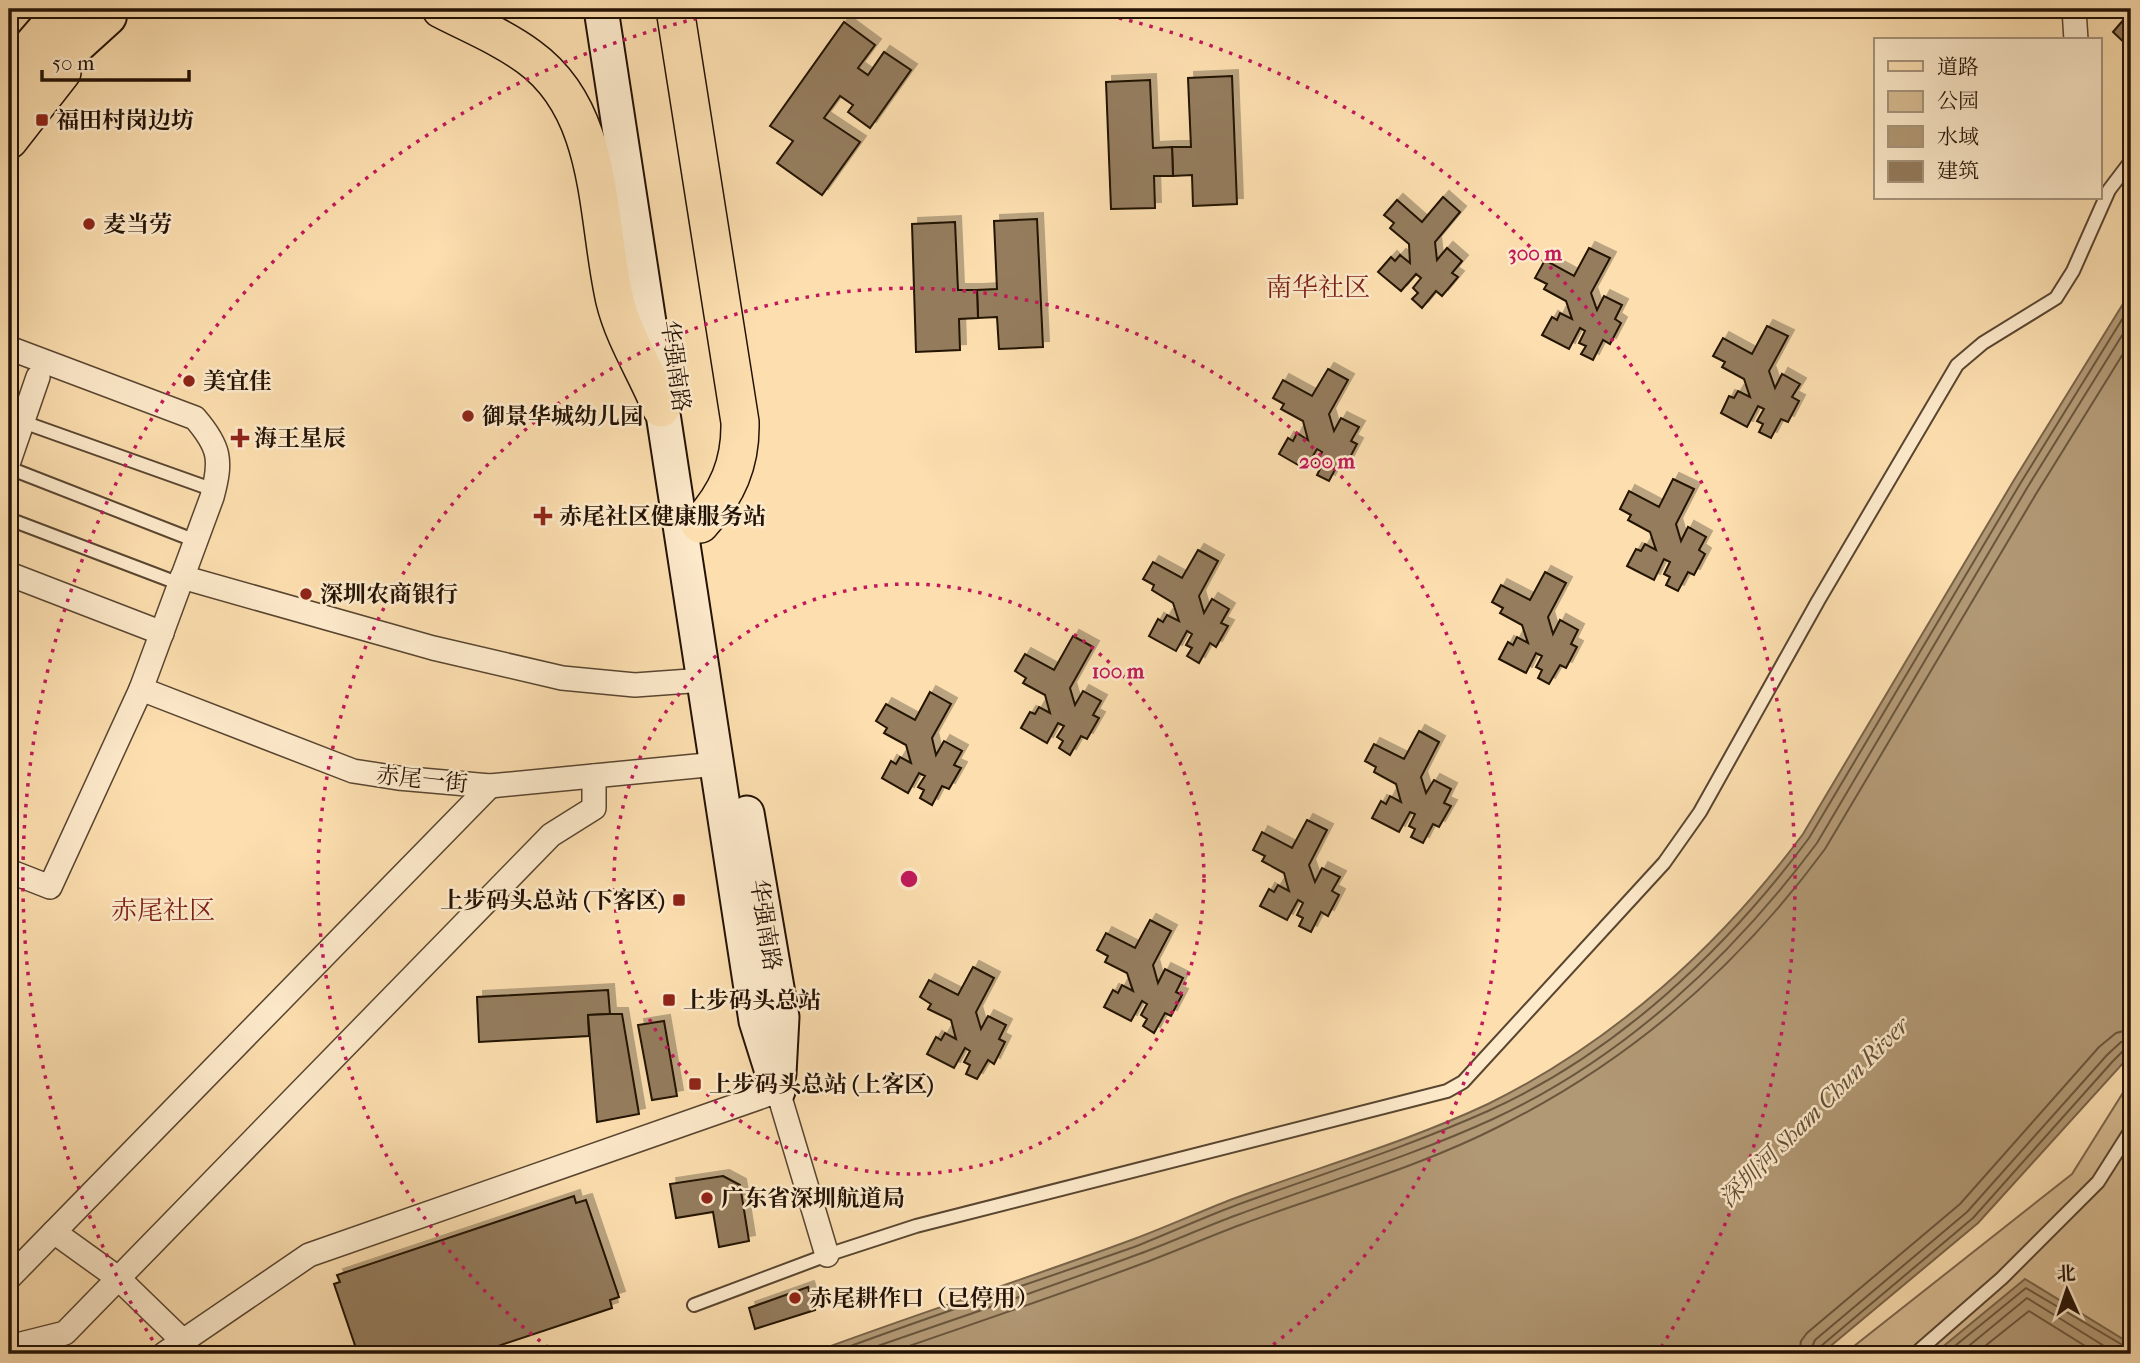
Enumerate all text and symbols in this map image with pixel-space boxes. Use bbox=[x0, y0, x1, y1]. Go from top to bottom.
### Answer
scale bar bbox=[42, 38, 189, 82]
legend bbox=[1874, 38, 2102, 200]
text: 50 m bbox=[52, 51, 95, 75]
text: 道路 bbox=[1937, 55, 1979, 79]
text: 公园 bbox=[1937, 89, 1979, 113]
place label: 福田村岗边坊 bbox=[56, 107, 194, 134]
marker: 福田村岗边坊 bbox=[34, 112, 50, 128]
text: 水域 bbox=[1937, 125, 1979, 149]
text: 建筑 bbox=[1937, 159, 1979, 183]
place label: 麦当劳 bbox=[103, 211, 172, 238]
marker: 麦当劳 bbox=[81, 216, 97, 232]
text: 300 m bbox=[1508, 241, 1562, 265]
district label: 南华社区 bbox=[1266, 272, 1370, 303]
street label: 华强南路 bbox=[656, 319, 695, 414]
place label: 美宜佳 bbox=[203, 368, 272, 395]
marker: 美宜佳 bbox=[181, 373, 197, 389]
place label: 御景华城幼儿园 bbox=[482, 403, 643, 430]
marker: 御景华城幼儿园 bbox=[460, 408, 476, 424]
place label: 海王星辰 bbox=[254, 425, 346, 452]
marker: 海王星辰 bbox=[232, 430, 248, 446]
text: 200 m bbox=[1299, 449, 1356, 473]
place label: 赤尾社区健康服务站 bbox=[559, 503, 766, 530]
marker: 赤尾社区健康服务站 bbox=[533, 506, 553, 526]
place label: 深圳农商银行 bbox=[320, 581, 458, 608]
marker: 深圳农商银行 bbox=[298, 586, 314, 602]
text: 100 m bbox=[1092, 659, 1145, 683]
street label: 赤尾一街 bbox=[375, 761, 469, 798]
centre of rings bbox=[897, 867, 921, 891]
street label: 华强南路 bbox=[745, 878, 786, 973]
place label: 上步码头总站 (下客区) bbox=[440, 887, 665, 914]
marker: 上步码头总站 (下客区) bbox=[671, 892, 687, 908]
district label: 赤尾社区 bbox=[111, 895, 215, 926]
place label: 上步码头总站 bbox=[683, 987, 821, 1014]
marker: 上步码头总站 bbox=[661, 992, 677, 1008]
water label: 深圳河 Sham Chun River bbox=[1713, 1010, 1916, 1213]
place label: 上步码头总站 (上客区) bbox=[709, 1071, 934, 1098]
marker: 上步码头总站 (上客区) bbox=[687, 1076, 703, 1092]
place label: 广东省深圳航道局 bbox=[721, 1185, 905, 1212]
marker: 广东省深圳航道局 bbox=[699, 1190, 715, 1206]
north arrow bbox=[2032, 1254, 2102, 1324]
text: 北 bbox=[2056, 1263, 2076, 1286]
place label: 赤尾耕作口（已停用） bbox=[809, 1285, 1039, 1312]
marker: 赤尾耕作口（已停用） bbox=[787, 1290, 803, 1306]

